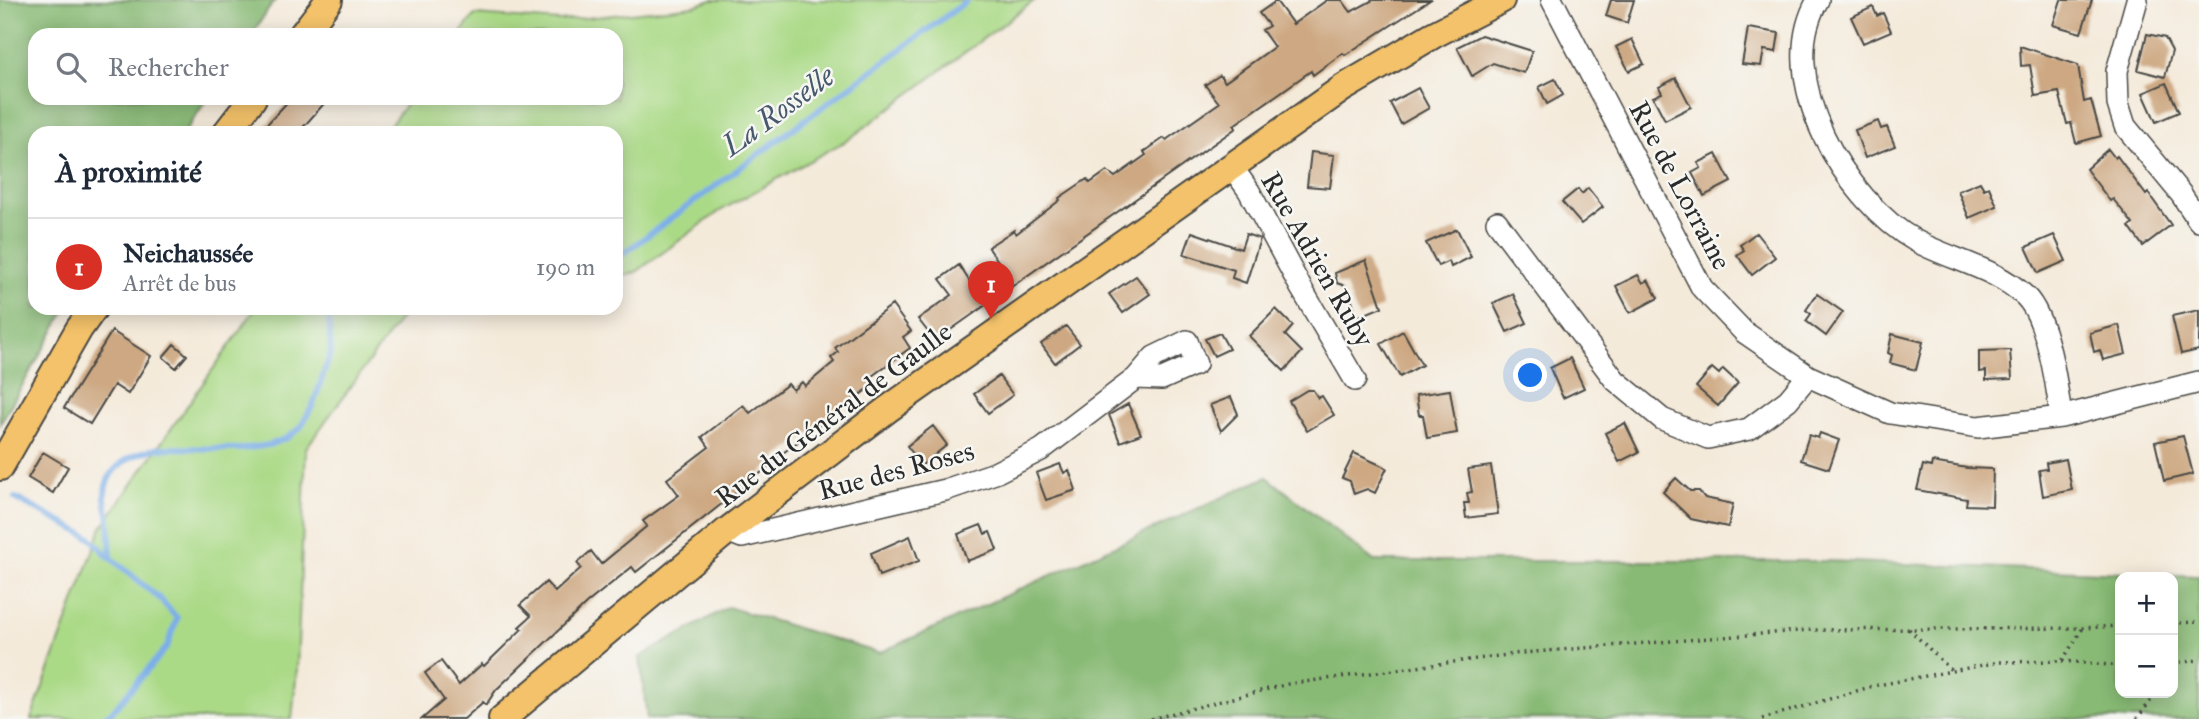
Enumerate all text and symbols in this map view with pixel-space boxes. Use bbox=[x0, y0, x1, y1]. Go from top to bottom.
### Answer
search box bbox=[28, 28, 623, 105]
icon: search bbox=[52, 48, 90, 86]
text: Rechercher bbox=[108, 51, 229, 83]
water label: La Rosselle bbox=[713, 58, 842, 165]
street label: Rue de Lorraine bbox=[1621, 95, 1740, 276]
text: À proximité bbox=[56, 154, 202, 190]
street label: Rue Adrien Ruby bbox=[1253, 165, 1382, 354]
text: Neichaussée bbox=[123, 237, 253, 269]
text: 1 bbox=[74, 253, 84, 281]
text: 190 m bbox=[536, 253, 595, 281]
pin: 1 bbox=[968, 261, 1014, 319]
text: Arrêt de bus bbox=[123, 269, 236, 297]
street label: Rue du Général de Gaulle bbox=[708, 314, 959, 515]
your location bbox=[1513, 358, 1547, 392]
street label: Rue des Roses bbox=[814, 433, 978, 508]
map controls bbox=[2115, 572, 2178, 698]
button: + bbox=[2115, 572, 2178, 635]
button: − bbox=[2115, 635, 2178, 698]

